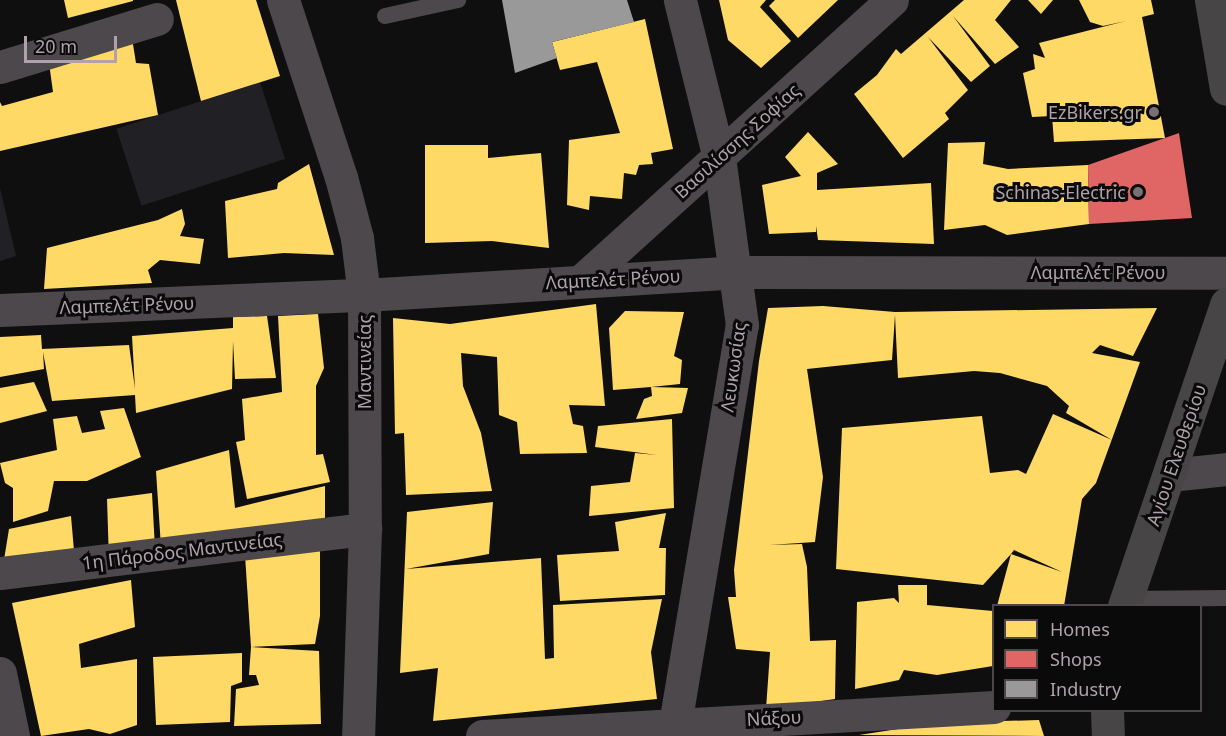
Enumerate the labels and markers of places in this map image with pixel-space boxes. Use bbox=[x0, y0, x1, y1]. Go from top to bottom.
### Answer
place label: EzBikers.gr bbox=[1048, 101, 1142, 123]
marker: EzBikers.gr bbox=[1147, 105, 1161, 119]
place label: Schinas-Electric bbox=[995, 181, 1126, 203]
marker: Schinas-Electric bbox=[1131, 185, 1145, 199]

